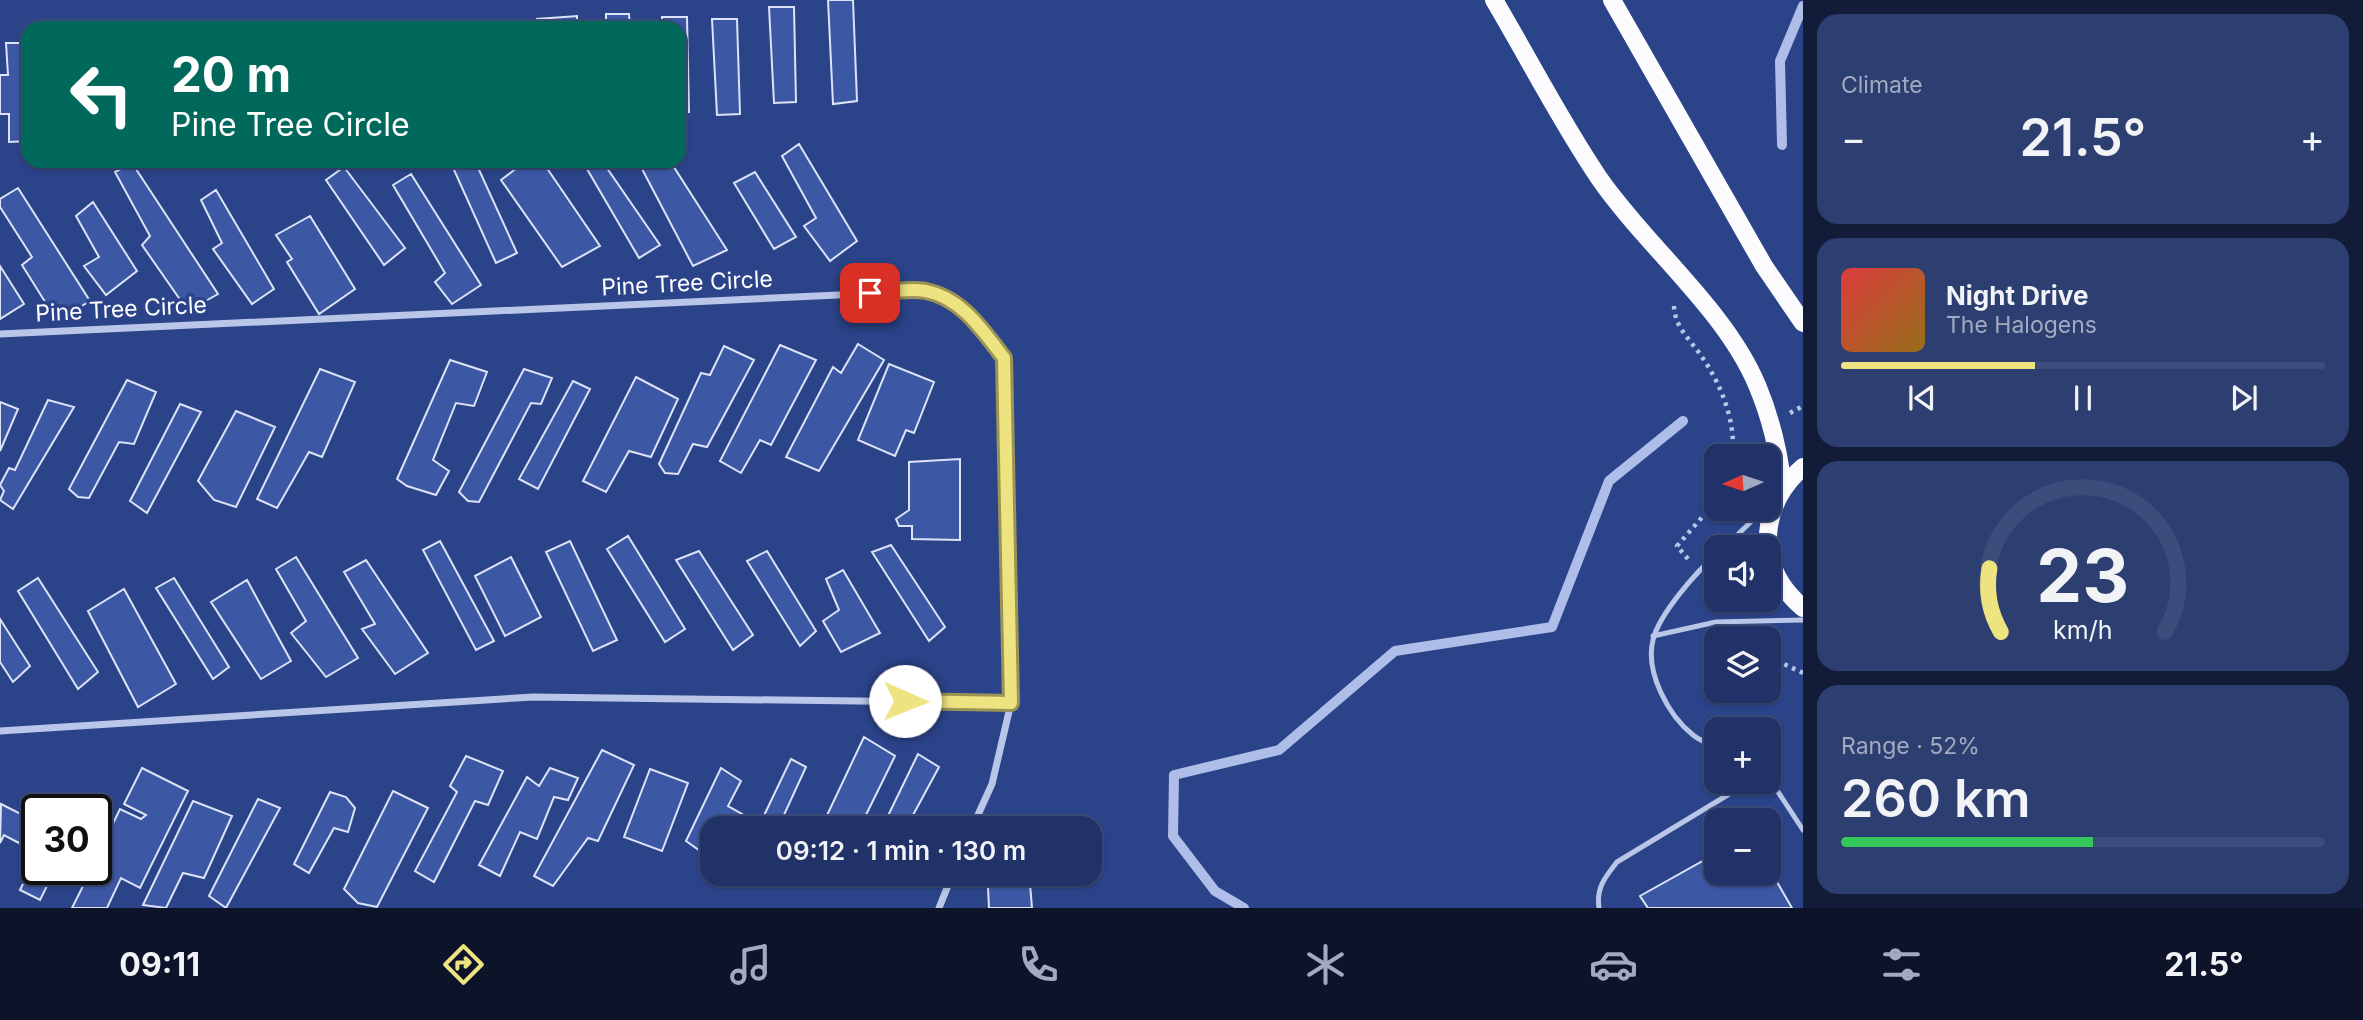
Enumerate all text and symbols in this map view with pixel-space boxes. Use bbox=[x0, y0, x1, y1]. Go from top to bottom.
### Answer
text: 20 m bbox=[171, 45, 291, 104]
icon: left bbox=[56, 49, 147, 140]
text: Climate bbox=[1841, 71, 1923, 99]
text: Pine Tree Circle bbox=[171, 105, 410, 144]
text: 21.5° bbox=[2020, 106, 2146, 169]
text: − bbox=[1841, 115, 1866, 161]
text: + bbox=[2300, 115, 2325, 161]
pin bbox=[840, 263, 900, 323]
street label: Pine Tree Circle bbox=[601, 265, 773, 301]
icon: arrive bbox=[851, 274, 889, 312]
text: Night Drive bbox=[1946, 280, 2088, 311]
street label: Pine Tree Circle bbox=[35, 291, 207, 327]
text: The Halogens bbox=[1946, 311, 2097, 339]
icon: previous bbox=[1903, 379, 1941, 417]
icon: pause bbox=[2064, 379, 2102, 417]
icon: next bbox=[2225, 379, 2263, 417]
north arrow bbox=[1704, 444, 1782, 522]
map controls bbox=[1704, 444, 1781, 885]
text: 23 bbox=[2037, 531, 2129, 620]
button: sound bbox=[1704, 535, 1781, 612]
text: km/h bbox=[2053, 615, 2113, 645]
button: layers bbox=[1704, 626, 1781, 703]
position arrow bbox=[868, 664, 942, 738]
button: + bbox=[1704, 717, 1781, 794]
text: Range · 52% bbox=[1841, 732, 1980, 760]
text: 260 km bbox=[1841, 767, 2031, 830]
speed limit sign: 30 bbox=[21, 794, 112, 885]
button: − bbox=[1704, 808, 1781, 885]
text: 09:12 · 1 min · 130 m bbox=[776, 835, 1026, 866]
icon: directions bbox=[439, 940, 488, 989]
icon: music bbox=[726, 940, 775, 989]
icon: phone bbox=[1014, 940, 1063, 989]
icon: climate bbox=[1301, 940, 1350, 989]
icon: car bbox=[1589, 940, 1638, 989]
icon: filters bbox=[1877, 940, 1926, 989]
text: 09:11 bbox=[119, 945, 200, 984]
text: 21.5° bbox=[2164, 945, 2244, 984]

